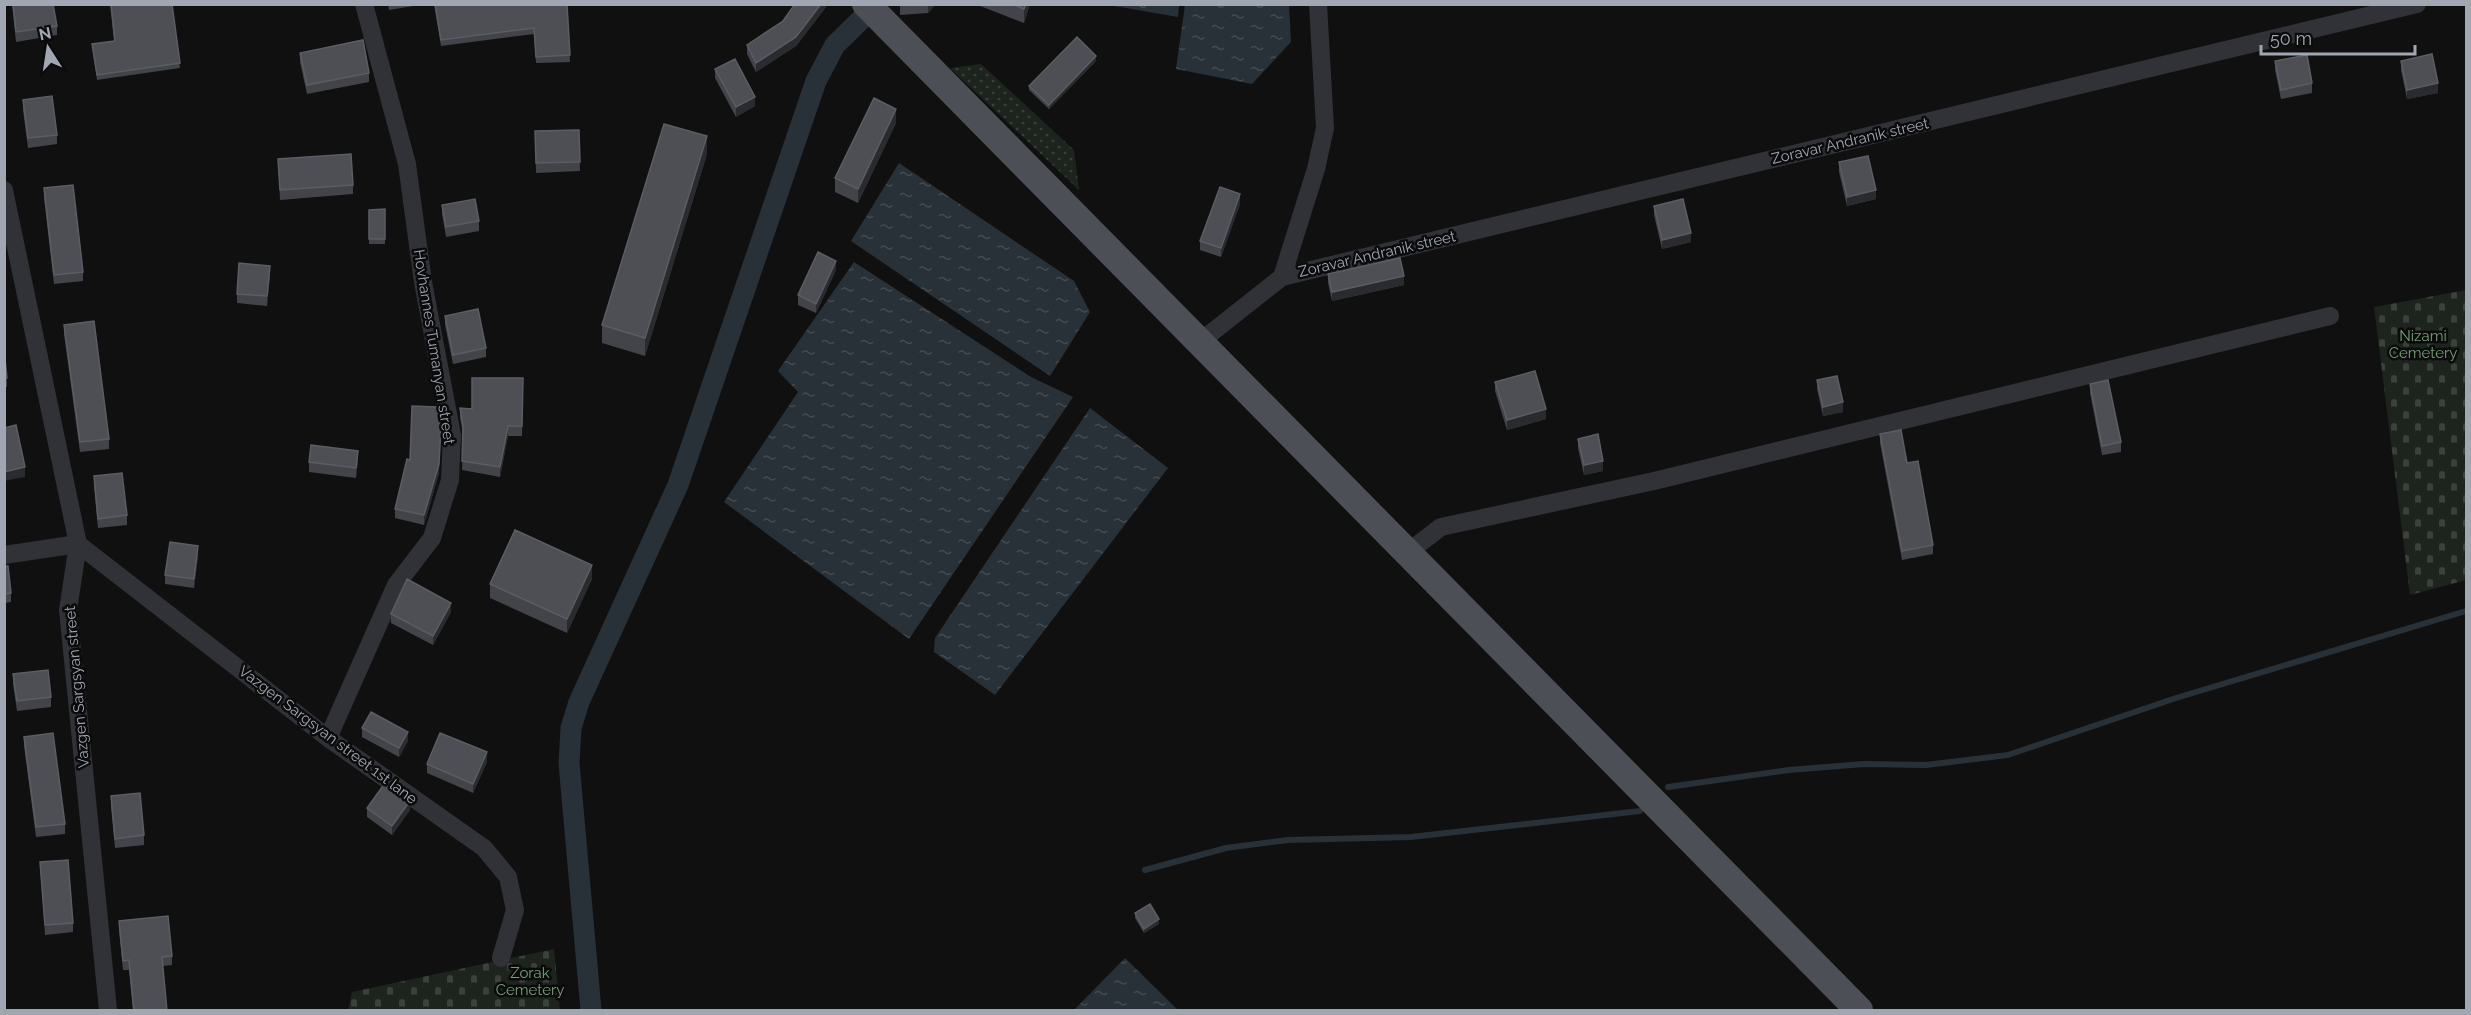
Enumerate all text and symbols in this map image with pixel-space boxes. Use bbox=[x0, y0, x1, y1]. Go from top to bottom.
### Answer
north arrow bbox=[18, 18, 78, 78]
scale bar bbox=[2261, 18, 2416, 56]
text: N bbox=[37, 23, 53, 44]
text: 50 m bbox=[2270, 28, 2312, 49]
street label: Zoravar Andranik street bbox=[1770, 114, 1930, 168]
street label: Zoravar Andranik street bbox=[1297, 227, 1457, 281]
street label: Hovhannes Tumanyan street bbox=[410, 248, 458, 446]
park label: Nizami Cemetery bbox=[2389, 327, 2457, 362]
street label: Vazgen Sargsyan street bbox=[61, 605, 93, 769]
street label: Vazgen Sargsyan street 1st lane bbox=[235, 662, 421, 808]
park label: Zorak Cemetery bbox=[496, 964, 564, 999]

